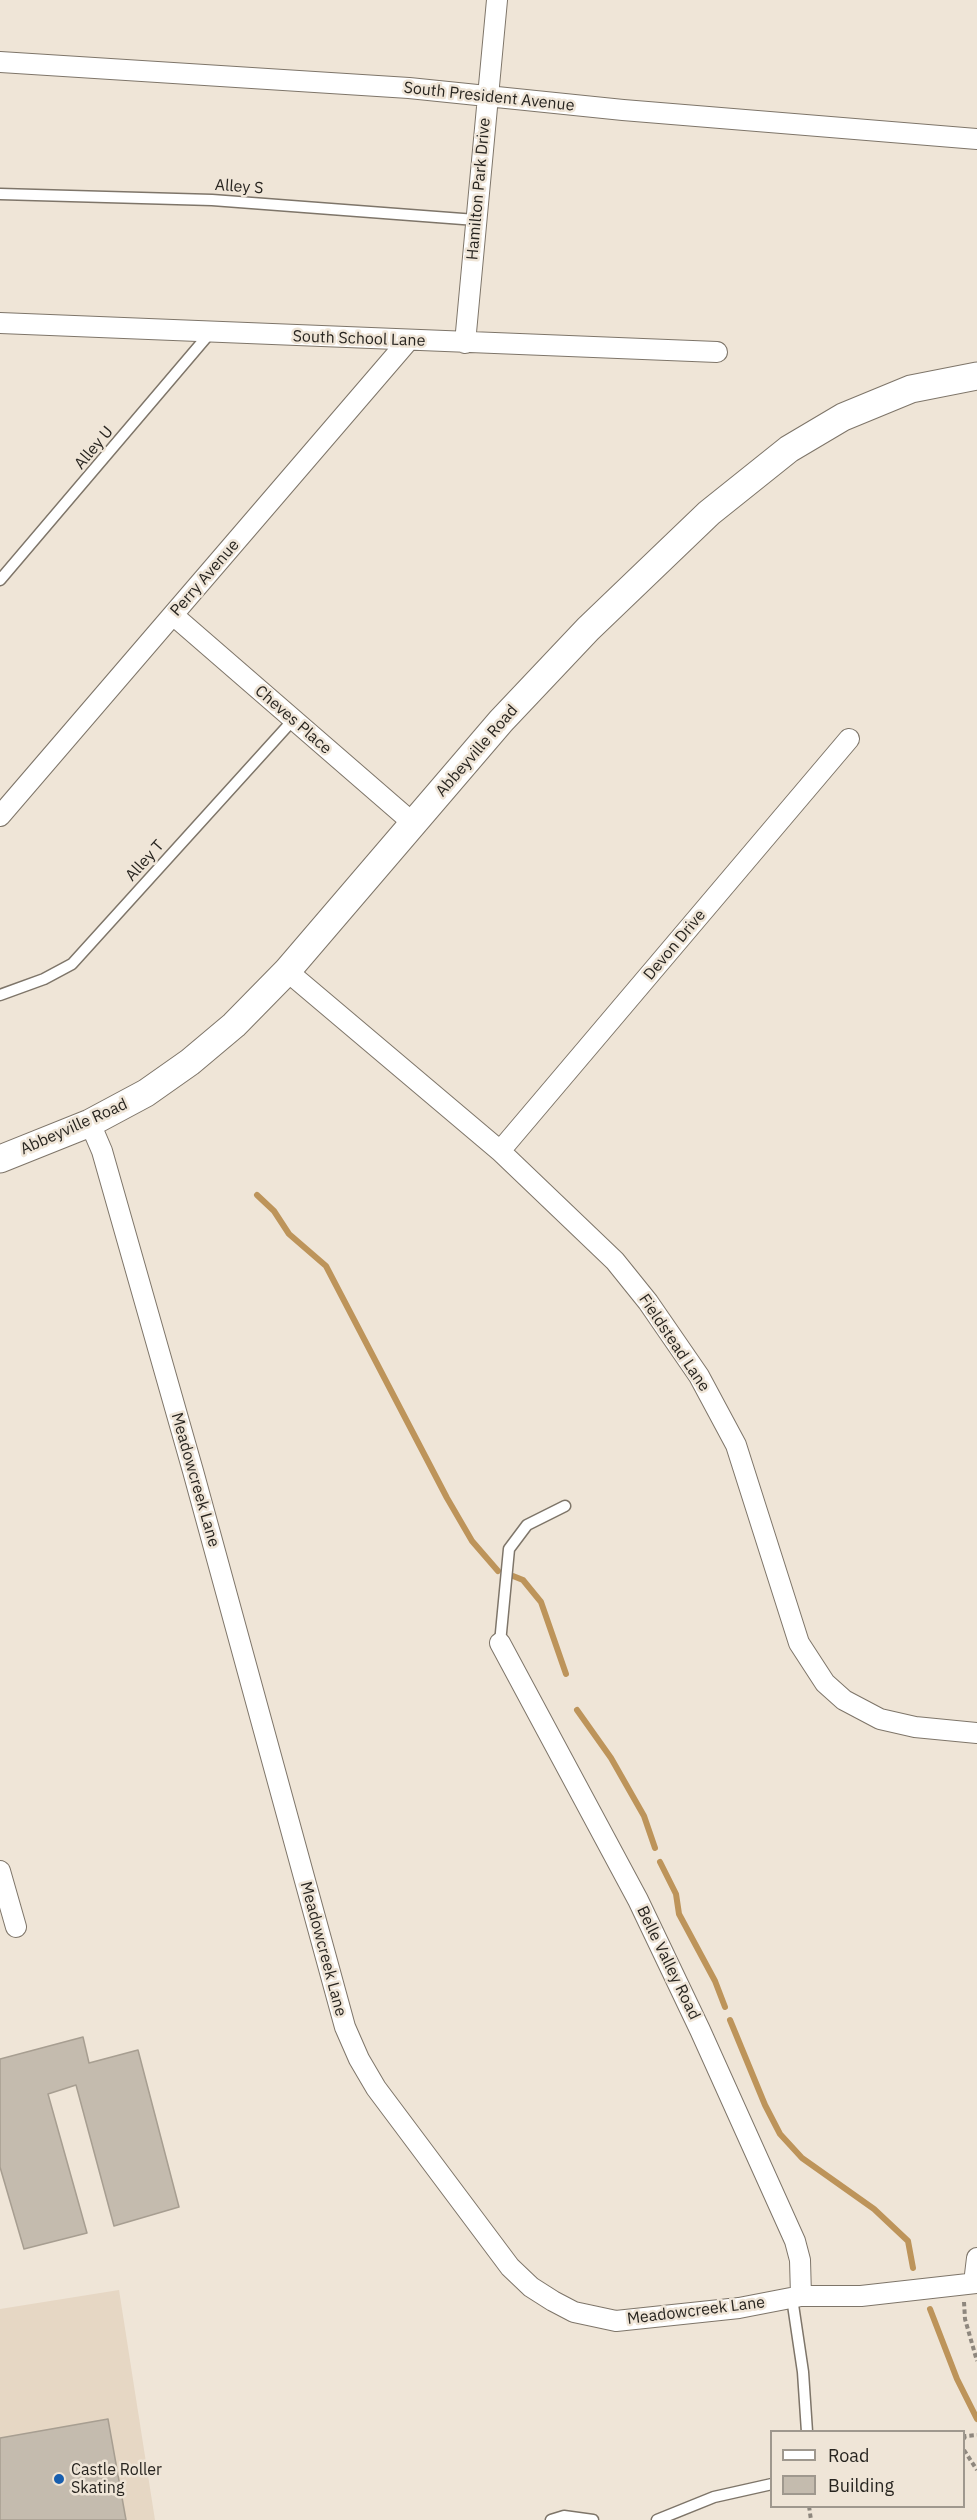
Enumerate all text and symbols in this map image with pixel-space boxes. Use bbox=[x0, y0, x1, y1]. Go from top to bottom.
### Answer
street label: South President Avenue bbox=[403, 78, 575, 116]
street label: Hamilton Park Drive bbox=[463, 117, 495, 261]
street label: Alley S bbox=[214, 176, 264, 198]
street label: South School Lane bbox=[292, 327, 426, 351]
street label: Alley U bbox=[71, 423, 117, 473]
street label: Perry Avenue bbox=[167, 536, 243, 620]
street label: Cheves Place bbox=[251, 682, 335, 758]
street label: Abbeyville Road bbox=[432, 701, 522, 801]
street label: Alley T bbox=[122, 837, 168, 885]
street label: Devon Drive bbox=[640, 906, 710, 984]
street label: Abbeyville Road bbox=[17, 1095, 131, 1159]
street label: Fieldstead Lane bbox=[634, 1291, 714, 1395]
street label: Meadowcreek Lane bbox=[167, 1411, 223, 1549]
street label: Meadowcreek Lane bbox=[296, 1880, 350, 2018]
street label: Belle Valley Road bbox=[632, 1903, 704, 2023]
street label: Meadowcreek Lane bbox=[626, 2293, 766, 2329]
legend bbox=[770, 2430, 965, 2508]
text: Road bbox=[828, 2444, 869, 2467]
place label: Castle Roller Skating bbox=[71, 2460, 162, 2498]
marker: Castle Roller Skating bbox=[52, 2472, 66, 2486]
text: Building bbox=[828, 2474, 894, 2497]

